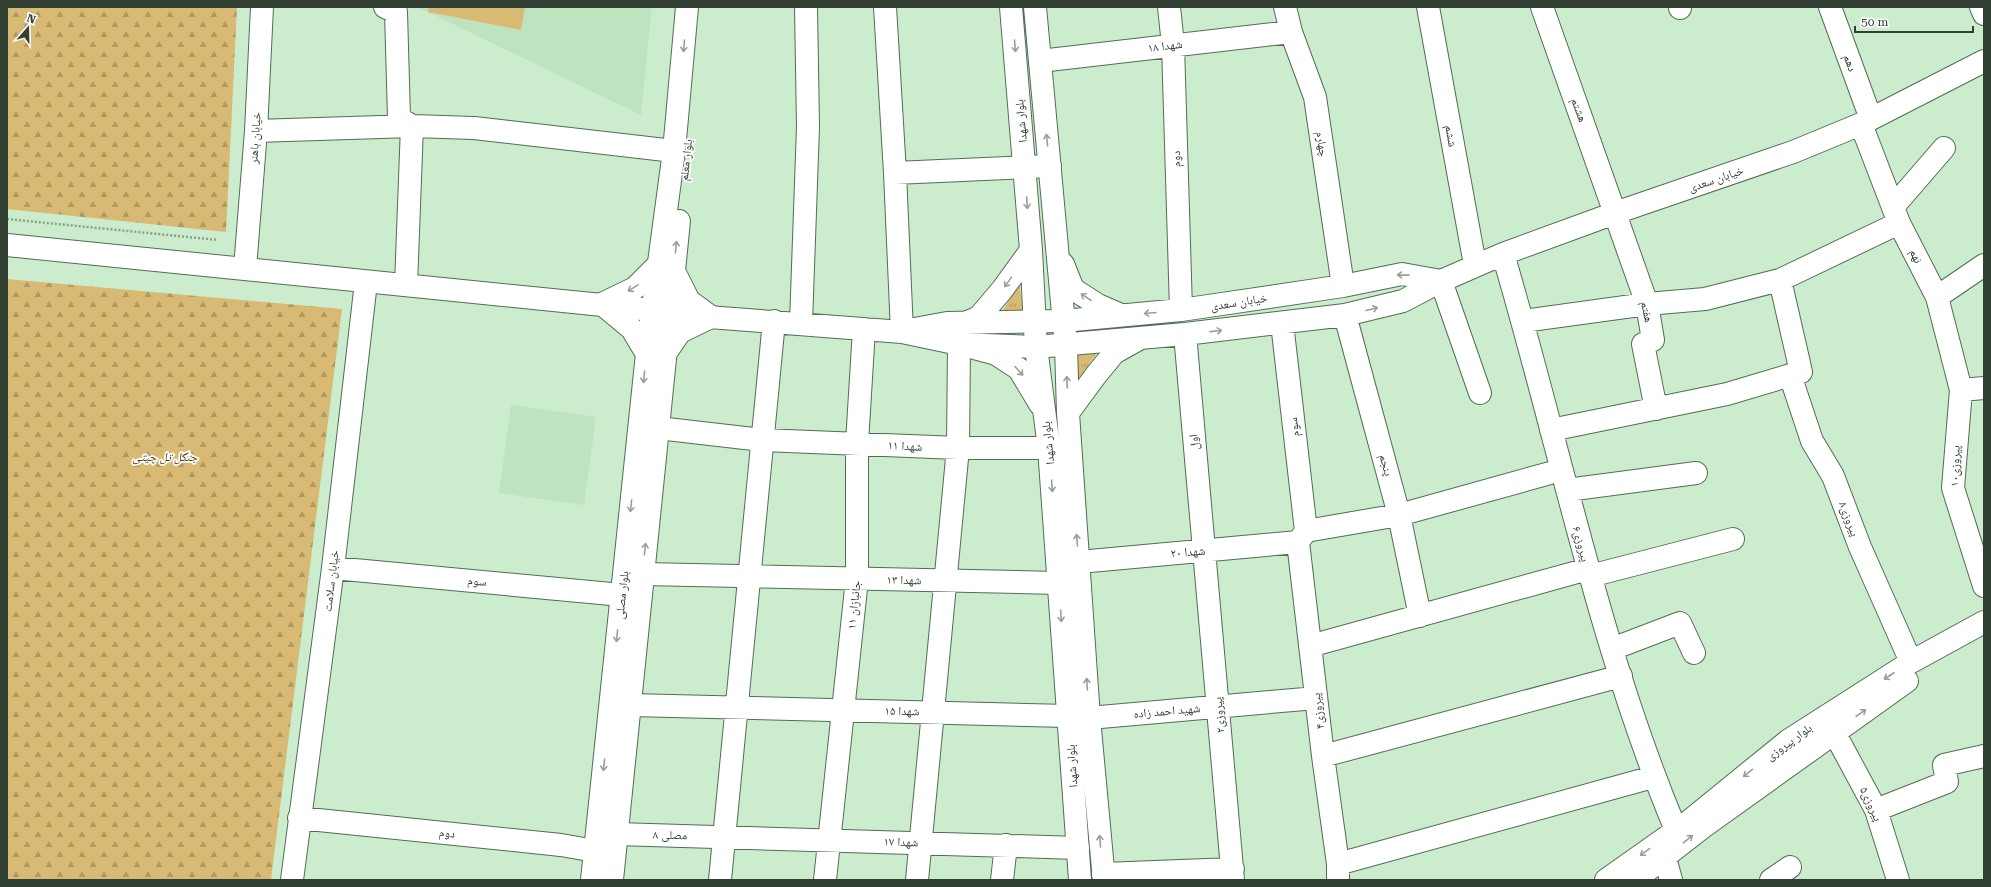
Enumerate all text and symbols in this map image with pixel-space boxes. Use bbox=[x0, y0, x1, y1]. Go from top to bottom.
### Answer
north arrow bbox=[8, 8, 48, 48]
scale bar bbox=[1855, 8, 1973, 34]
text: N bbox=[25, 12, 38, 27]
text: 50 m bbox=[1861, 15, 1888, 29]
street label: شهدا ۱۸ bbox=[1147, 37, 1183, 55]
one-way arrow bbox=[680, 39, 687, 52]
one-way arrow bbox=[1011, 39, 1018, 52]
street label: دهم bbox=[1840, 52, 1860, 74]
street label: هشتم bbox=[1567, 96, 1590, 124]
street label: بلوار شهدا bbox=[1012, 99, 1030, 143]
street label: خیابان باهنر bbox=[246, 111, 264, 166]
street label: ششم bbox=[1441, 124, 1460, 148]
street label: چهارم bbox=[1312, 130, 1331, 158]
one-way arrow bbox=[1044, 134, 1051, 147]
street label: بلوار معلم bbox=[677, 138, 696, 182]
street label: دوم bbox=[1169, 150, 1184, 167]
street label: خیابان سعدی bbox=[1687, 163, 1746, 195]
one-way arrow bbox=[1024, 196, 1031, 209]
one-way arrow bbox=[672, 241, 680, 254]
street label: نهم bbox=[1906, 246, 1926, 266]
one-way arrow bbox=[1397, 271, 1410, 279]
one-way arrow bbox=[1004, 276, 1012, 287]
one-way arrow bbox=[627, 285, 639, 293]
street label: خیابان سعدی bbox=[1210, 291, 1269, 314]
one-way arrow bbox=[1081, 293, 1092, 301]
street label: هفتم bbox=[1637, 300, 1656, 324]
one-way arrow bbox=[1365, 304, 1378, 312]
one-way arrow bbox=[1144, 309, 1157, 316]
one-way arrow bbox=[1209, 327, 1222, 334]
one-way arrow bbox=[1014, 366, 1023, 376]
one-way arrow bbox=[641, 370, 648, 383]
one-way arrow bbox=[1063, 376, 1071, 389]
street label: سوم bbox=[1286, 416, 1303, 437]
street label: بلوار شهدا bbox=[1039, 421, 1058, 465]
street label: اول bbox=[1186, 433, 1202, 450]
street label: شهدا ۱۱ bbox=[887, 438, 923, 454]
street label: پیروزی۱۰ bbox=[1947, 444, 1963, 487]
park label: جنگل تل چیتی bbox=[132, 450, 198, 465]
street label: پنجم bbox=[1375, 453, 1396, 478]
one-way arrow bbox=[1048, 479, 1055, 492]
one-way arrow bbox=[627, 499, 635, 512]
street label: پیروزی۸ bbox=[1836, 500, 1862, 539]
street label: پیروزی۶ bbox=[1569, 525, 1593, 564]
one-way arrow bbox=[1074, 534, 1081, 547]
one-way arrow bbox=[642, 543, 649, 556]
street label: شهدا ۲۰ bbox=[1170, 544, 1206, 560]
street label: خیابان سلامت bbox=[320, 549, 342, 613]
street label: بلوار مصلی bbox=[613, 570, 632, 620]
street label: سوم bbox=[467, 573, 487, 590]
street label: شهدا ۱۳ bbox=[886, 573, 922, 587]
street label: جانبازان ۱۱ bbox=[844, 580, 864, 630]
one-way arrow bbox=[1057, 609, 1064, 622]
one-way arrow bbox=[614, 629, 621, 642]
one-way arrow bbox=[1884, 672, 1895, 680]
one-way arrow bbox=[1083, 678, 1090, 691]
street label: پیروزی۴ bbox=[1309, 692, 1327, 730]
street label: پیروزی۲ bbox=[1210, 696, 1228, 734]
street label: شهید احمد زاده bbox=[1133, 701, 1201, 721]
street label: شهدا ۱۵ bbox=[884, 704, 920, 718]
one-way arrow bbox=[1856, 709, 1867, 717]
street label: بلوار پیروزی bbox=[1763, 721, 1815, 764]
street label: بلوار شهدا bbox=[1064, 744, 1081, 788]
one-way arrow bbox=[600, 758, 608, 771]
one-way arrow bbox=[1742, 769, 1753, 778]
street label: پیروزی۵ bbox=[1857, 785, 1885, 824]
street label: دوم bbox=[438, 825, 456, 842]
street label: مصلی ۸ bbox=[653, 828, 687, 842]
street label: شهدا ۱۷ bbox=[883, 834, 919, 850]
one-way arrow bbox=[1683, 834, 1694, 843]
one-way arrow bbox=[1097, 835, 1104, 848]
one-way arrow bbox=[1639, 848, 1650, 856]

